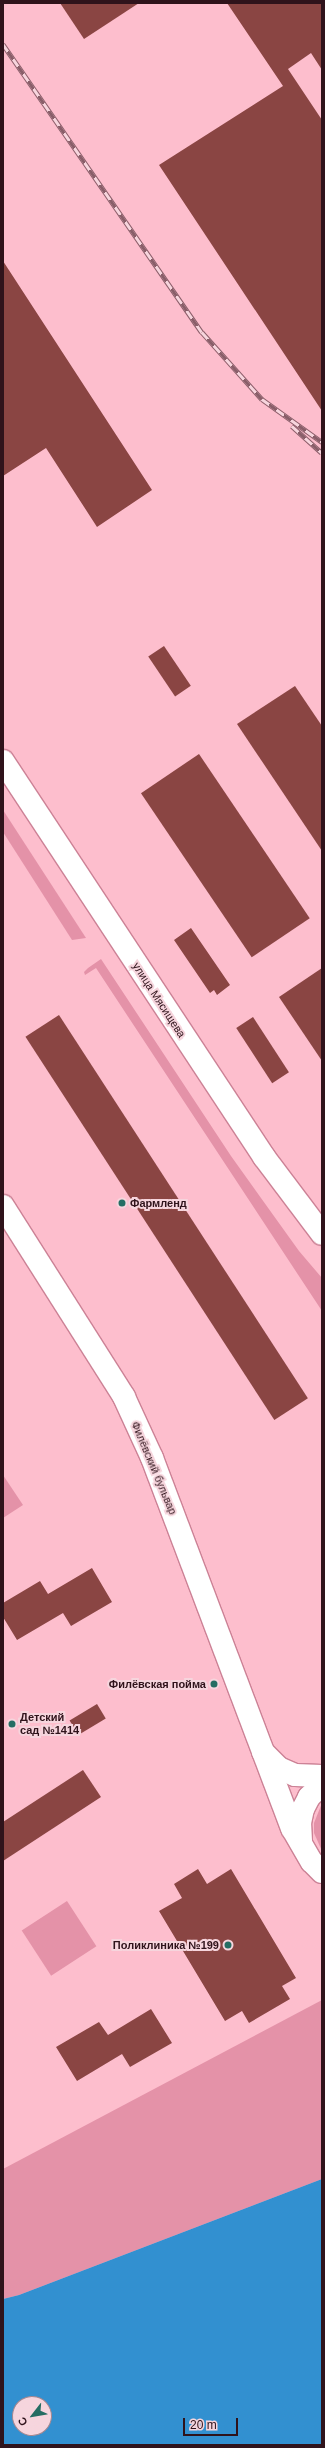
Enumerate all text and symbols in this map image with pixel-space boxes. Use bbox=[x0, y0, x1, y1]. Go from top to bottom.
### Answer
street label: улица Мясищева bbox=[130, 960, 188, 1040]
place label: Фармленд bbox=[130, 1196, 187, 1210]
marker: Фармленд bbox=[117, 1198, 127, 1208]
street label: Филёвский бульвар bbox=[128, 1419, 180, 1517]
place label: Филёвская пойма bbox=[109, 1677, 206, 1691]
marker: Филёвская пойма bbox=[209, 1679, 219, 1689]
place label: Детский сад №1414 bbox=[20, 1711, 79, 1737]
marker: Детский сад №1414 bbox=[7, 1719, 17, 1729]
place label: Поликлиника №199 bbox=[113, 1938, 219, 1952]
marker: Поликлиника №199 bbox=[222, 1939, 234, 1951]
north arrow bbox=[12, 2396, 52, 2436]
scale bar bbox=[185, 2410, 240, 2436]
text: С bbox=[15, 2415, 30, 2428]
text: 20 m bbox=[190, 2418, 217, 2432]

